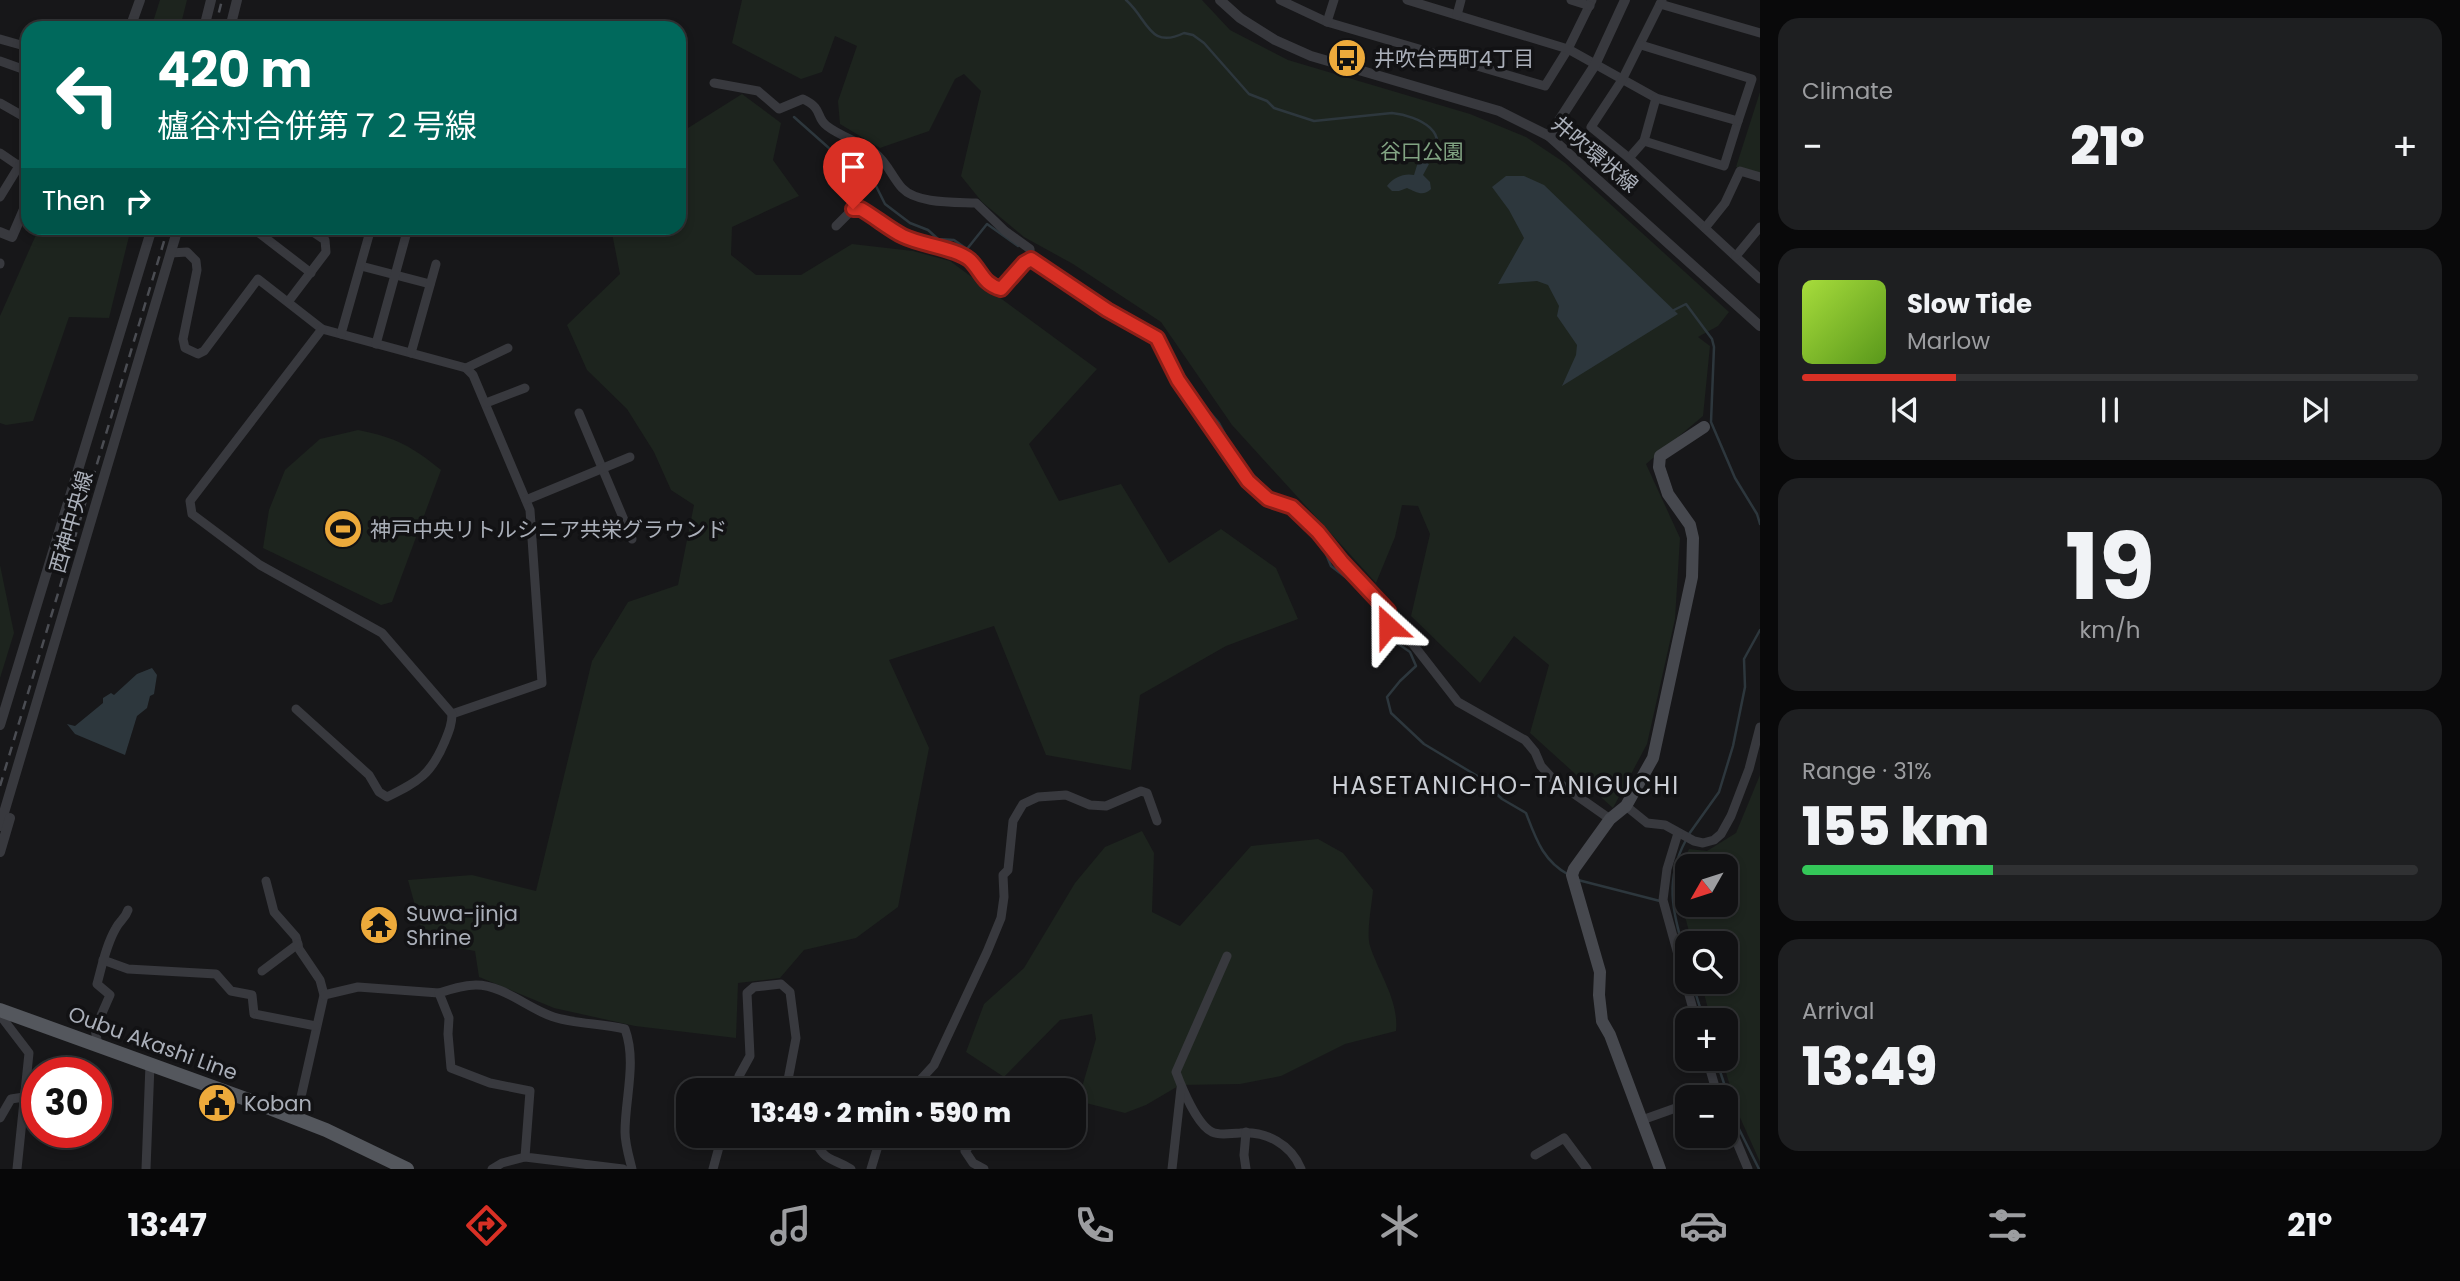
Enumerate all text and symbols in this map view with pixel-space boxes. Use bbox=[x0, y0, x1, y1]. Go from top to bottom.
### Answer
text: 420 m bbox=[157, 36, 312, 104]
bus stop icon: 井吹台西町4丁目 bbox=[1326, 37, 1368, 79]
place label: 井吹台西町4丁目 bbox=[1374, 44, 1534, 73]
icon: left bbox=[42, 49, 133, 140]
text: Climate bbox=[1802, 75, 1893, 107]
text: 櫨谷村合併第７２号線 bbox=[157, 103, 477, 148]
street label: 井吹環状線 bbox=[1545, 109, 1645, 199]
text: 21° bbox=[2070, 110, 2145, 183]
text: − bbox=[1802, 120, 1823, 173]
text: + bbox=[2392, 120, 2418, 173]
pin bbox=[823, 137, 883, 209]
park label: 谷口公園 bbox=[1380, 137, 1464, 166]
icon: arrive bbox=[834, 148, 872, 186]
icon: right bbox=[119, 182, 157, 220]
text: Then bbox=[42, 183, 105, 219]
text: Slow Tide bbox=[1907, 286, 2032, 322]
text: Marlow bbox=[1907, 325, 1990, 357]
icon: previous bbox=[1886, 391, 1924, 429]
icon: pause bbox=[2091, 391, 2129, 429]
icon: next bbox=[2296, 391, 2334, 429]
street label: 西神中央線 bbox=[43, 468, 99, 576]
text: 19 bbox=[2065, 503, 2155, 631]
sports icon: 神戸中央リトルシニア共栄グラウンド bbox=[322, 508, 364, 550]
place label: 神戸中央リトルシニア共栄グラウンド bbox=[370, 515, 727, 544]
position arrow bbox=[1351, 589, 1425, 663]
text: km/h bbox=[2079, 614, 2141, 646]
text: Range · 31% bbox=[1802, 755, 1932, 787]
district label: HASETANICHO-TANIGUCHI bbox=[1332, 769, 1680, 802]
text: 155 km bbox=[1802, 790, 1989, 863]
north arrow bbox=[1675, 854, 1738, 917]
map controls bbox=[1675, 854, 1738, 1148]
place label: Suwa-jinja Shrine bbox=[406, 899, 518, 952]
temple icon: Suwa-jinja Shrine bbox=[358, 904, 400, 946]
button: search bbox=[1675, 931, 1738, 994]
text: Arrival bbox=[1802, 995, 1874, 1027]
street label: Oubu Akashi Line bbox=[64, 999, 242, 1087]
button: + bbox=[1675, 1008, 1738, 1071]
text: 13:49 bbox=[1802, 1030, 1937, 1103]
speed limit sign: 30 bbox=[21, 1057, 112, 1148]
public building icon: Koban bbox=[196, 1082, 238, 1124]
button: − bbox=[1675, 1085, 1738, 1148]
place label: Koban bbox=[244, 1089, 312, 1118]
text: 13:49 · 2 min · 590 m bbox=[751, 1095, 1011, 1131]
icon: directions bbox=[462, 1201, 511, 1250]
icon: music bbox=[766, 1201, 815, 1250]
icon: phone bbox=[1070, 1201, 1119, 1250]
icon: climate bbox=[1375, 1201, 1424, 1250]
icon: car bbox=[1679, 1201, 1728, 1250]
icon: filters bbox=[1983, 1201, 2032, 1250]
text: 13:47 bbox=[128, 1202, 207, 1247]
text: 21° bbox=[2287, 1202, 2332, 1247]

